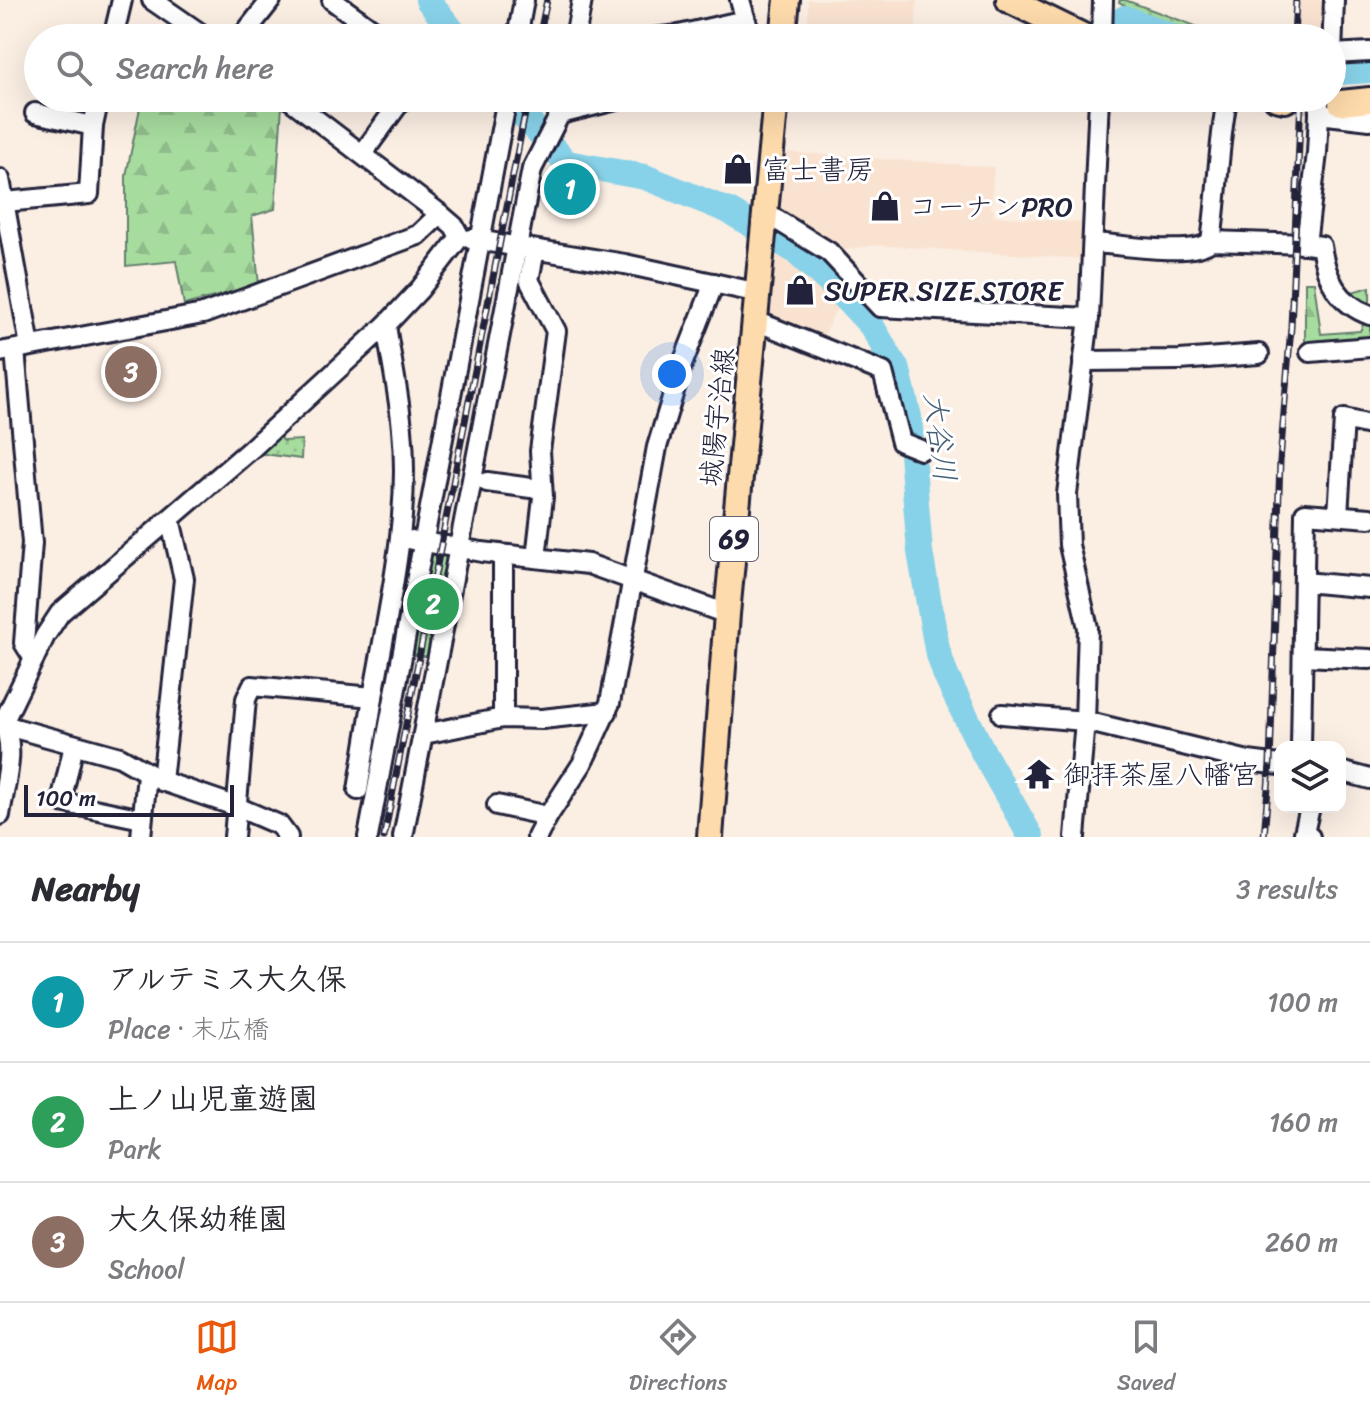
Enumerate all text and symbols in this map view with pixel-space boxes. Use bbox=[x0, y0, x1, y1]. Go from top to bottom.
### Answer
search box bbox=[24, 24, 1346, 112]
text: Search here bbox=[116, 41, 274, 95]
icon: search bbox=[52, 46, 96, 90]
place label: 富士書房 bbox=[762, 145, 874, 194]
shop icon: 富士書房 bbox=[721, 152, 755, 186]
pin: 1 bbox=[544, 159, 596, 219]
place label: コーナンPRO bbox=[909, 182, 1073, 231]
shop icon: コーナンPRO bbox=[868, 189, 902, 223]
place label: SUPER SIZE STORE bbox=[824, 266, 1064, 315]
shop icon: SUPER SIZE STORE bbox=[783, 273, 817, 307]
pin: 3 bbox=[105, 342, 157, 402]
street label: 城陽宇治線 bbox=[685, 345, 749, 489]
your location bbox=[652, 354, 692, 394]
water label: 大谷川 bbox=[908, 389, 972, 485]
road number: 69 bbox=[710, 517, 758, 561]
pin: 2 bbox=[407, 574, 459, 634]
map controls bbox=[1274, 741, 1346, 813]
button: layers bbox=[1274, 741, 1346, 813]
place label: 御拝茶屋八幡宮 bbox=[1063, 750, 1259, 799]
temple icon: 御拝茶屋八幡宮 bbox=[1022, 757, 1056, 791]
text: 100 m bbox=[36, 779, 96, 818]
scale bar bbox=[24, 781, 234, 817]
text: Nearby bbox=[32, 859, 140, 919]
text: 3 results bbox=[1236, 866, 1338, 912]
text: アルテミス大久保 bbox=[108, 952, 346, 1006]
text: 1 bbox=[52, 979, 64, 1025]
text: 100 m bbox=[1267, 979, 1338, 1025]
text: Place · 末広橋 bbox=[108, 1006, 269, 1052]
text: 上ノ山児童遊園 bbox=[108, 1072, 318, 1126]
text: 2 bbox=[50, 1099, 66, 1145]
text: 160 m bbox=[1269, 1099, 1338, 1145]
text: Park bbox=[108, 1126, 161, 1172]
text: 大久保幼稚園 bbox=[108, 1192, 288, 1246]
text: 3 bbox=[51, 1219, 65, 1265]
text: 260 m bbox=[1265, 1219, 1338, 1265]
text: School bbox=[108, 1246, 185, 1292]
tab: Map bbox=[195, 1315, 239, 1402]
tab: Directions bbox=[629, 1315, 727, 1402]
tab: Saved bbox=[1117, 1315, 1175, 1402]

